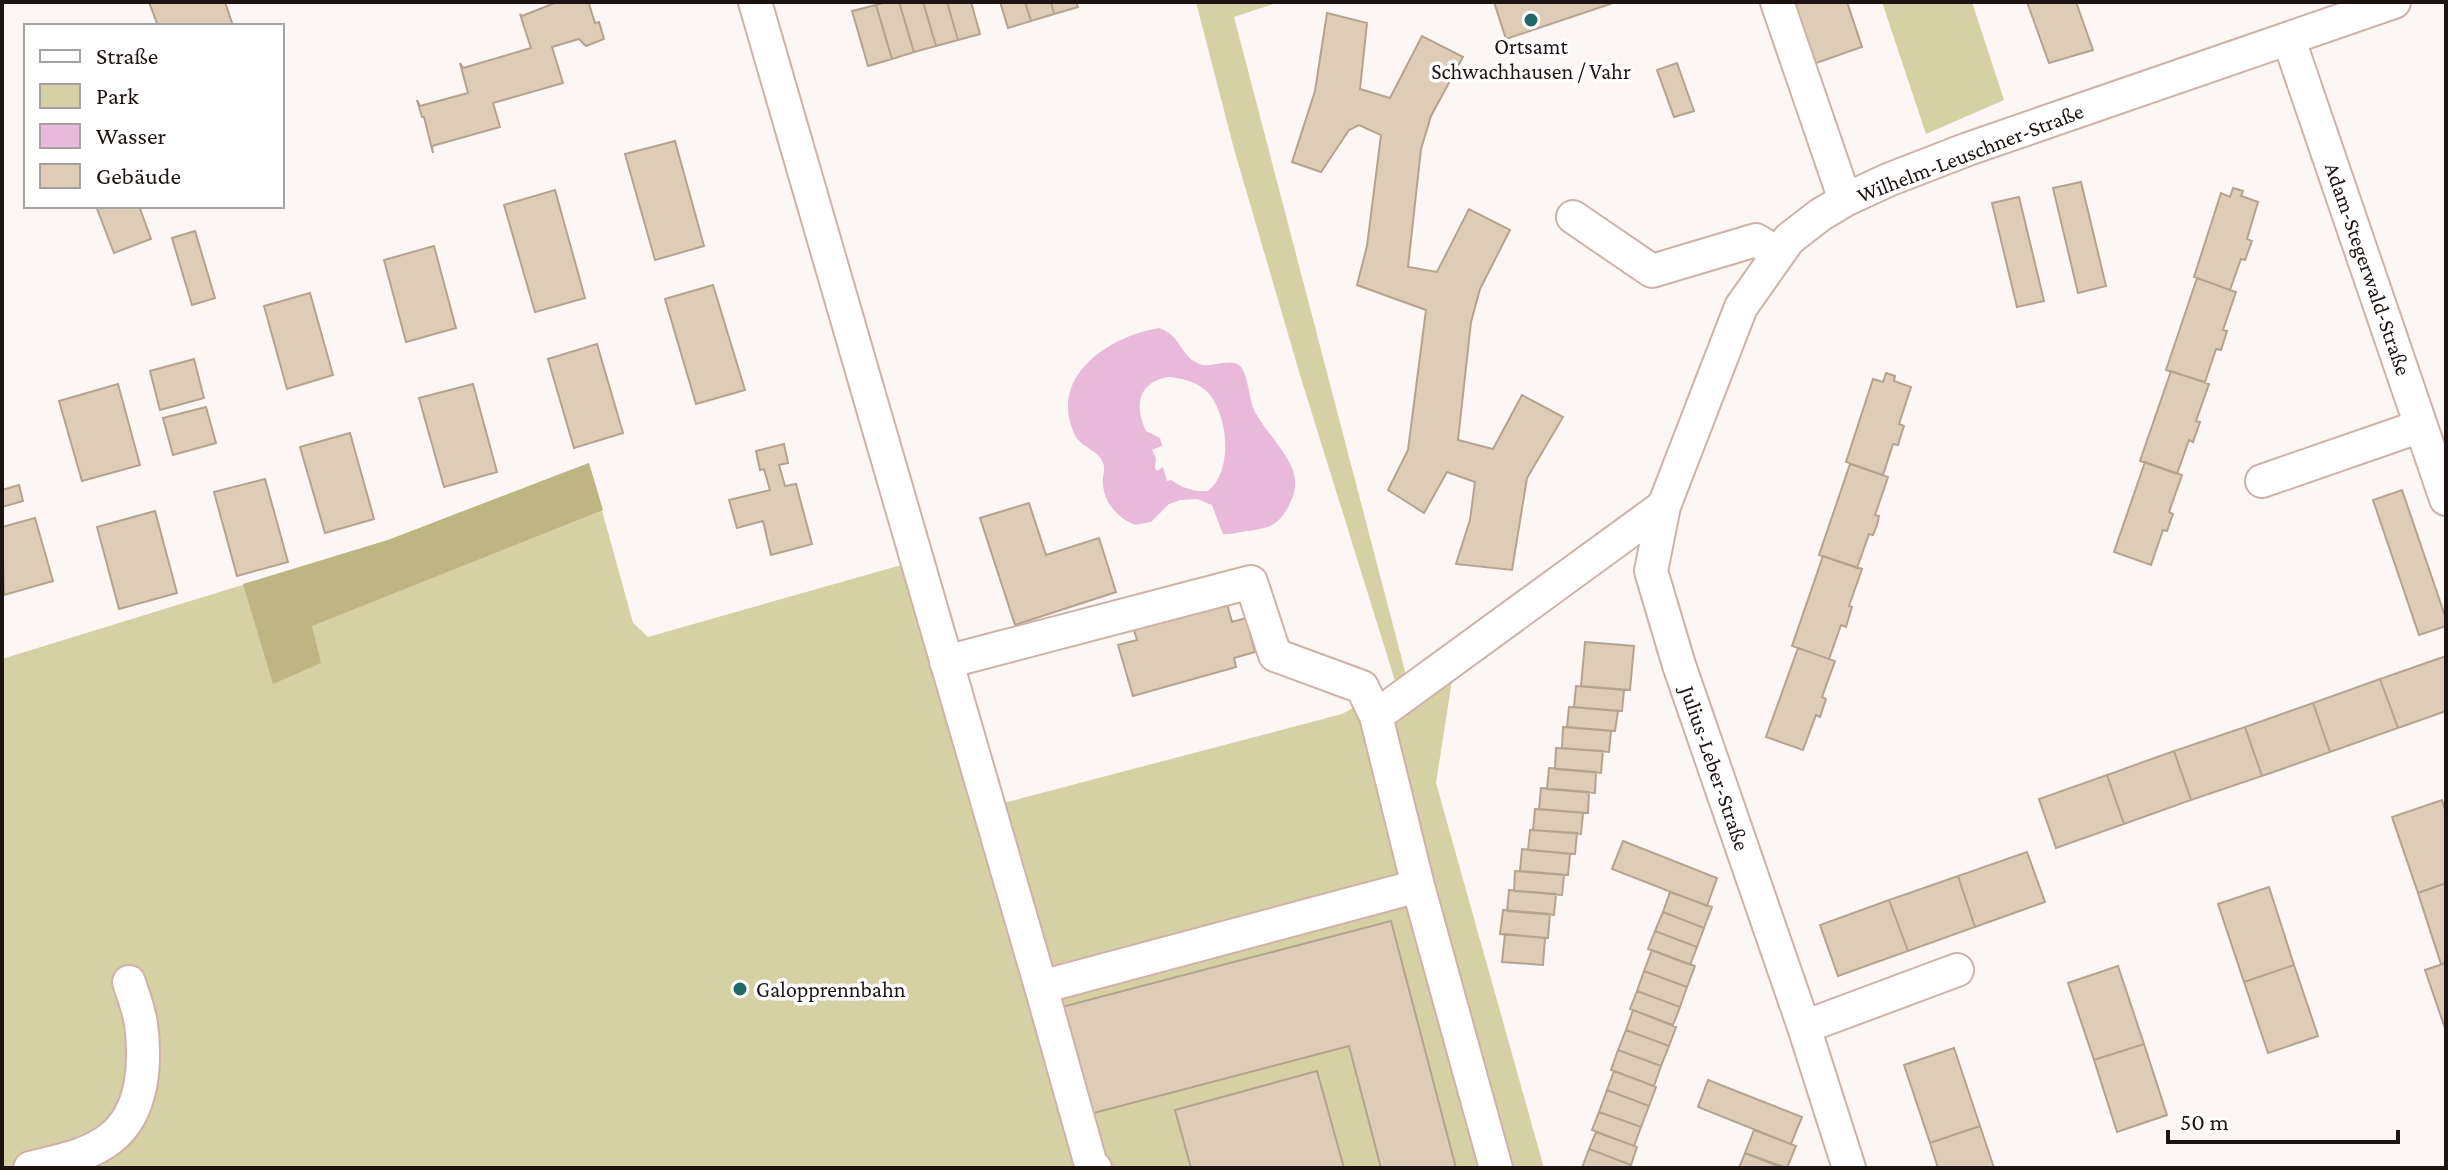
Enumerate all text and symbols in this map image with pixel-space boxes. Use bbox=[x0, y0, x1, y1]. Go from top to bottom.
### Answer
marker: Ortsamt Schwachhausen / Vahr bbox=[1522, 11, 1540, 29]
legend bbox=[24, 24, 284, 208]
place label: Ortsamt Schwachhausen / Vahr bbox=[1431, 34, 1631, 84]
text: Straße bbox=[96, 42, 158, 69]
text: Park bbox=[96, 82, 139, 109]
street label: Wilhelm-Leuschner-Straße bbox=[1853, 98, 2087, 208]
text: Wasser bbox=[96, 122, 166, 149]
street label: Adam-Stegerwald-Straße bbox=[2320, 159, 2416, 379]
text: Gebäude bbox=[96, 162, 181, 189]
street label: Julius-Leber-Straße bbox=[1674, 680, 1755, 854]
place label: Galopprennbahn bbox=[756, 977, 906, 1002]
marker: Galopprennbahn bbox=[731, 980, 749, 998]
scale bar bbox=[2168, 1094, 2398, 1144]
text: 50 m bbox=[2180, 1108, 2229, 1135]

